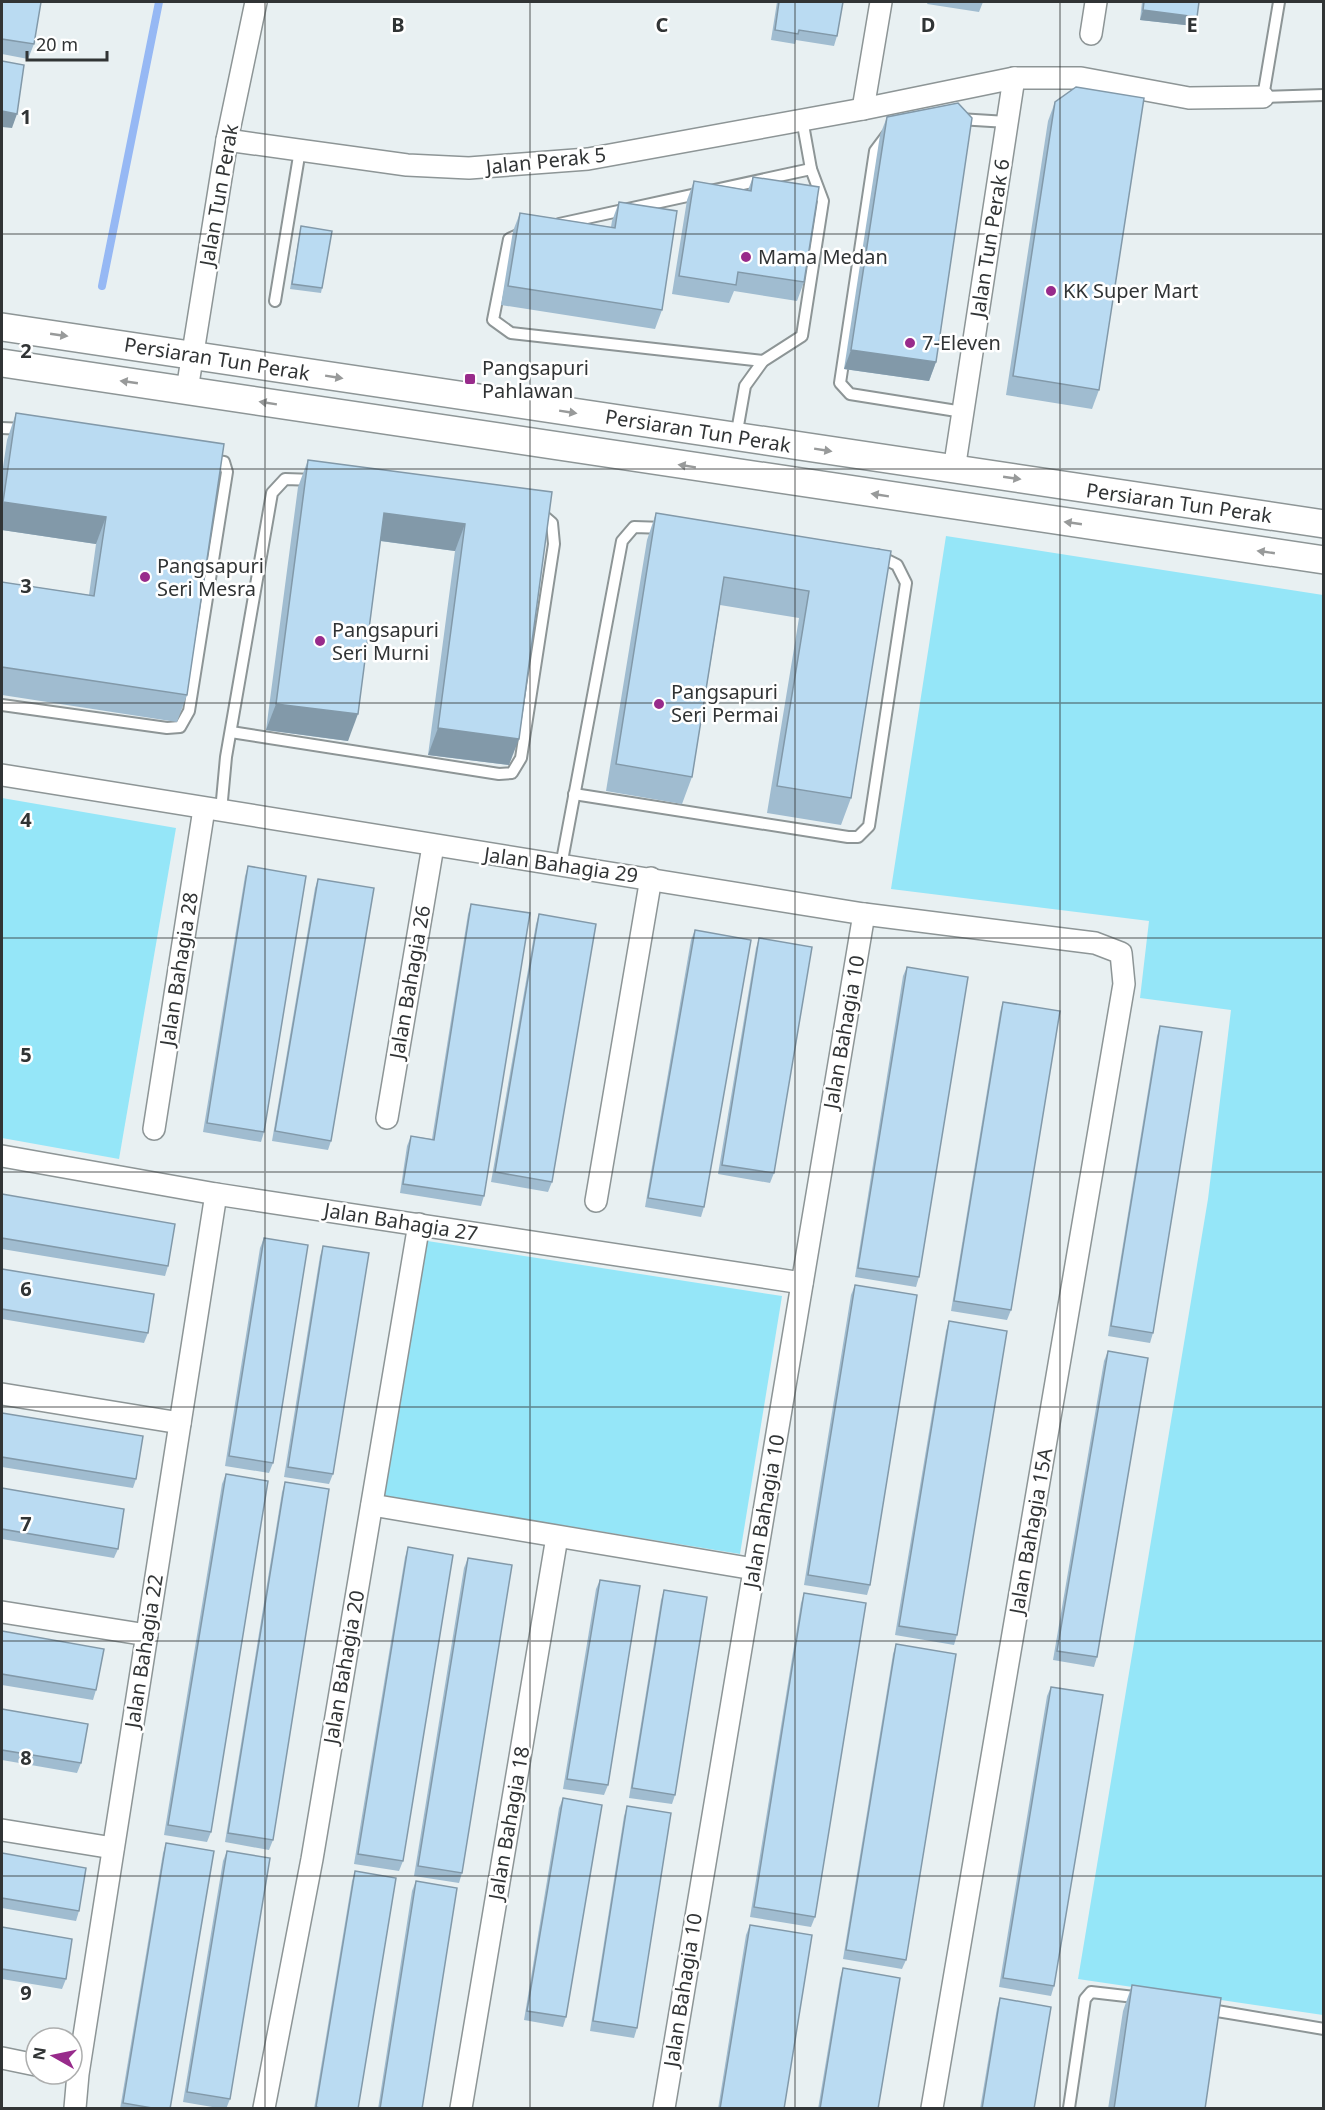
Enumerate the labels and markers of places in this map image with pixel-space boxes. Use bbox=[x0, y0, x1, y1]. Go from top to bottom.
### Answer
place label: Mama Medan bbox=[758, 243, 888, 270]
marker: Mama Medan bbox=[739, 250, 753, 264]
place label: KK Super Mart bbox=[1063, 277, 1198, 304]
marker: KK Super Mart bbox=[1044, 284, 1058, 298]
place label: 7-Eleven bbox=[922, 329, 1001, 356]
marker: 7-Eleven bbox=[903, 336, 917, 350]
place label: Pangsapuri Pahlawan bbox=[482, 354, 589, 404]
marker: Pangsapuri Pahlawan bbox=[463, 372, 477, 386]
place label: Pangsapuri Seri Mesra bbox=[157, 552, 264, 602]
marker: Pangsapuri Seri Mesra bbox=[138, 570, 152, 584]
place label: Pangsapuri Seri Murni bbox=[332, 616, 439, 666]
marker: Pangsapuri Seri Murni bbox=[313, 634, 327, 648]
place label: Pangsapuri Seri Permai bbox=[671, 678, 779, 728]
marker: Pangsapuri Seri Permai bbox=[652, 697, 666, 711]

